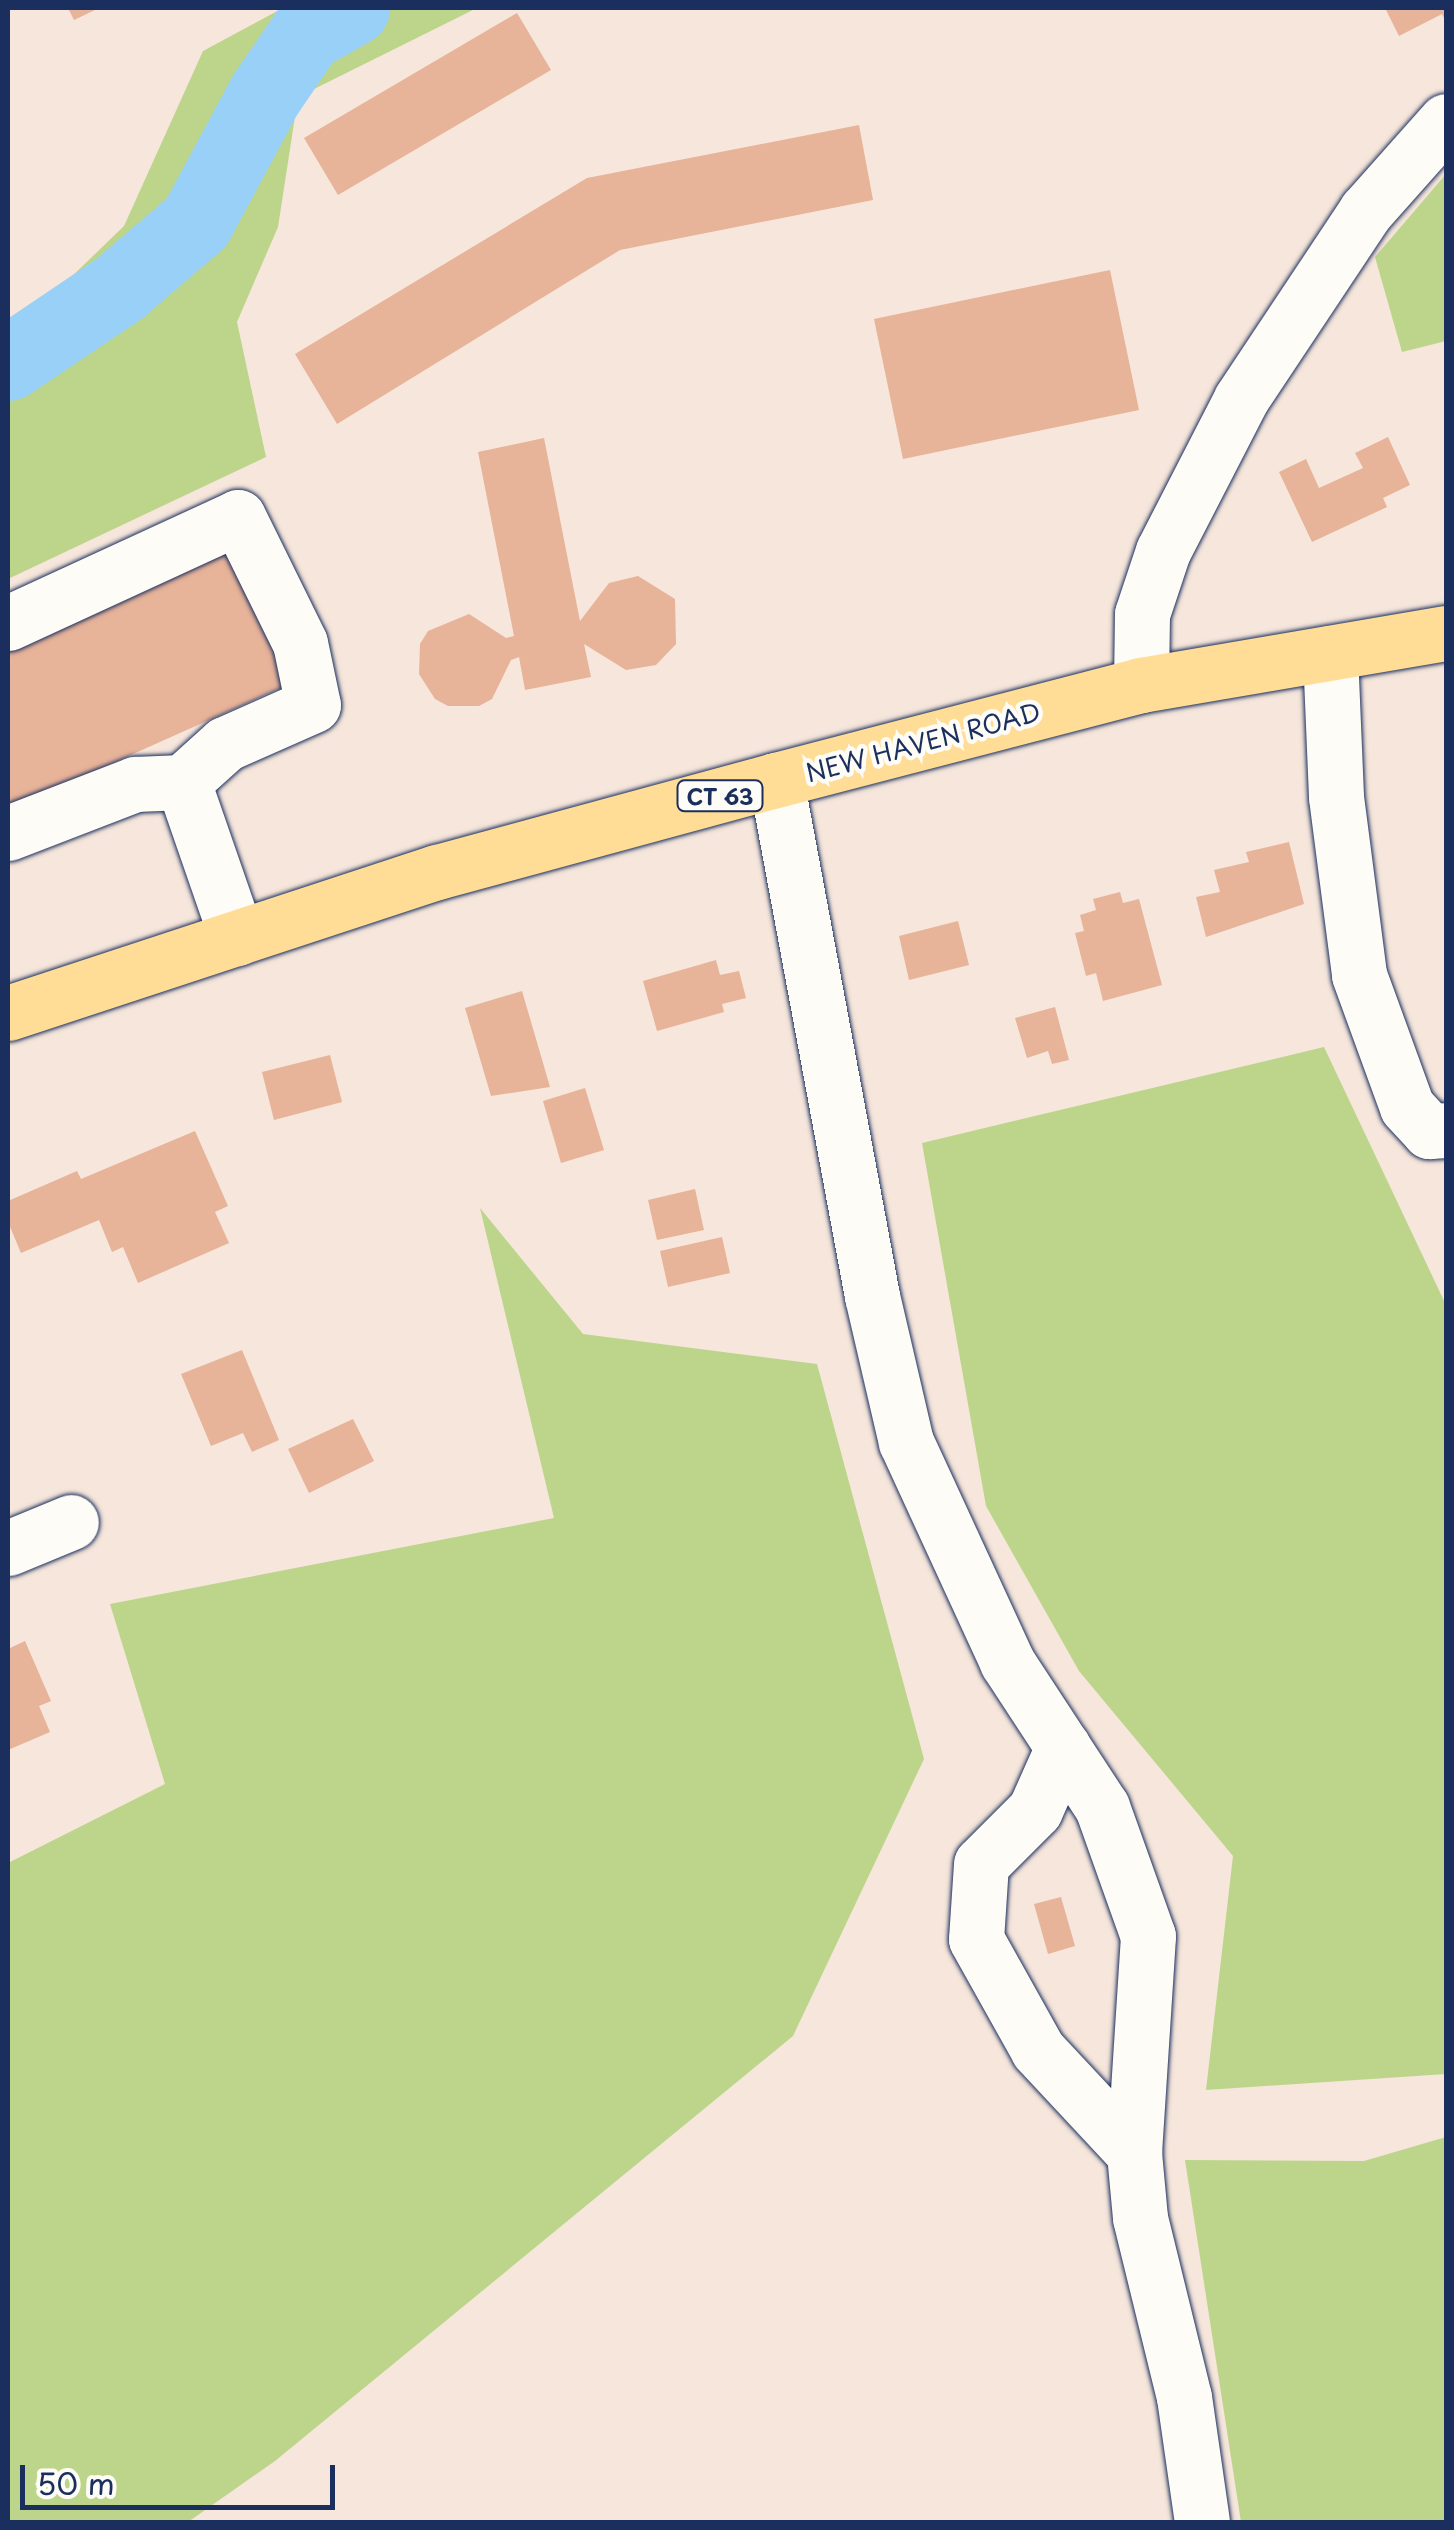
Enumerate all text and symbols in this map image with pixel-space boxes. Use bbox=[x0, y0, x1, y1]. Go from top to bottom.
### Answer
street label: NEW HAVEN ROAD bbox=[801, 696, 1045, 788]
road number: CT 63 bbox=[675, 779, 765, 813]
scale bar bbox=[25, 2445, 340, 2507]
text: 50 m bbox=[37, 2460, 115, 2505]

